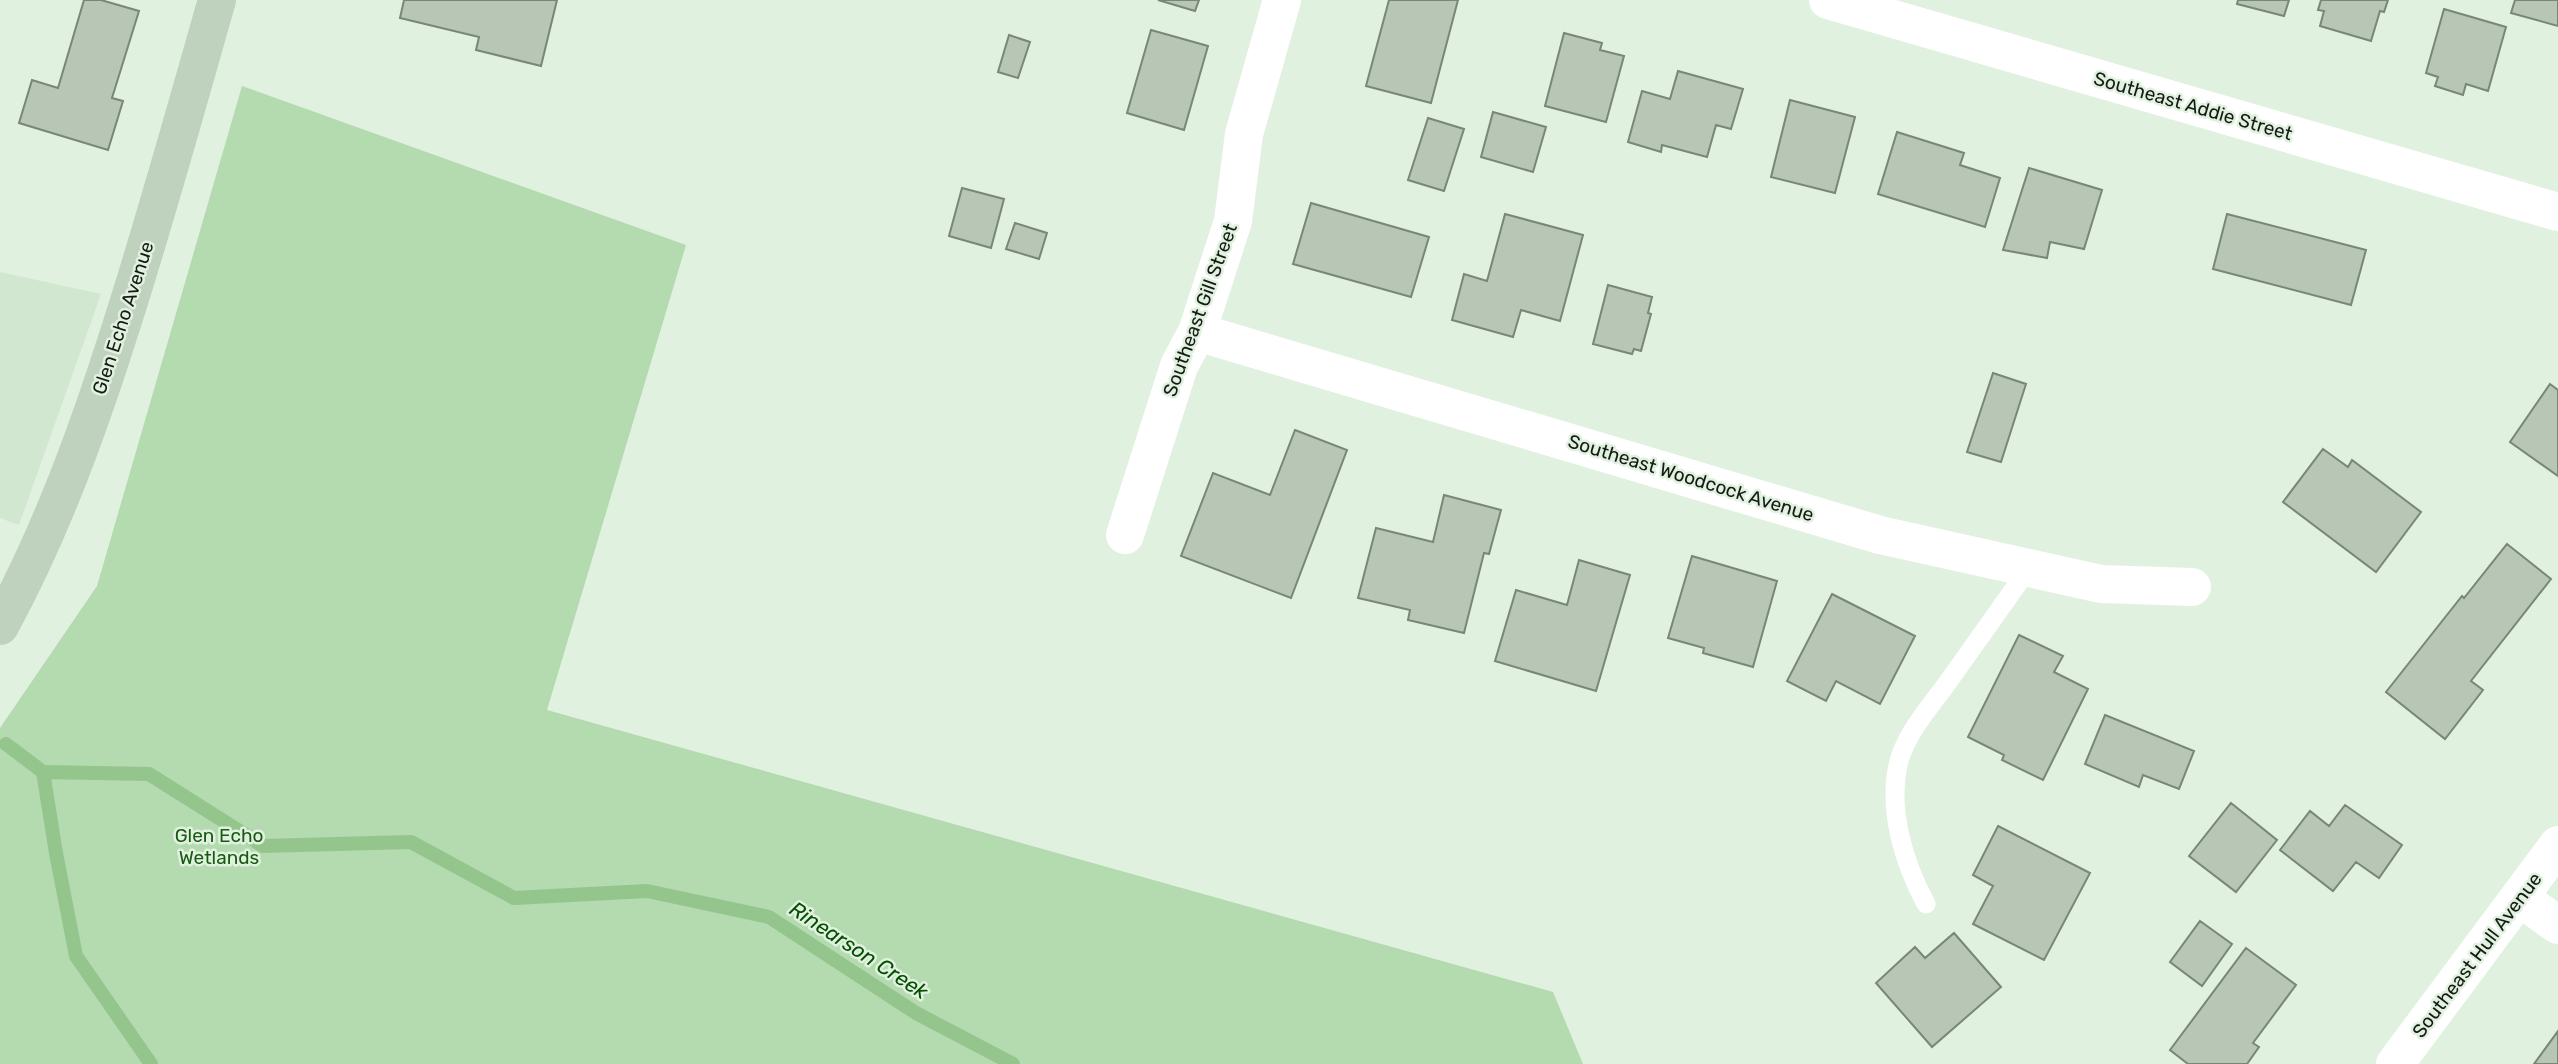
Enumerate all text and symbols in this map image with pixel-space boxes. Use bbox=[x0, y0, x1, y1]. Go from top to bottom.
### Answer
street label: Southeast Addie Street bbox=[2091, 67, 2296, 146]
street label: Southeast Gill Street bbox=[1158, 220, 1242, 400]
street label: Glen Echo Avenue bbox=[87, 239, 159, 397]
street label: Southeast Woodcock Avenue bbox=[1565, 430, 1817, 526]
park label: Glen Echo Wetlands bbox=[175, 824, 263, 869]
street label: Southeast Hull Avenue bbox=[2407, 868, 2547, 1042]
water label: Rinearson Creek bbox=[785, 896, 934, 1005]

